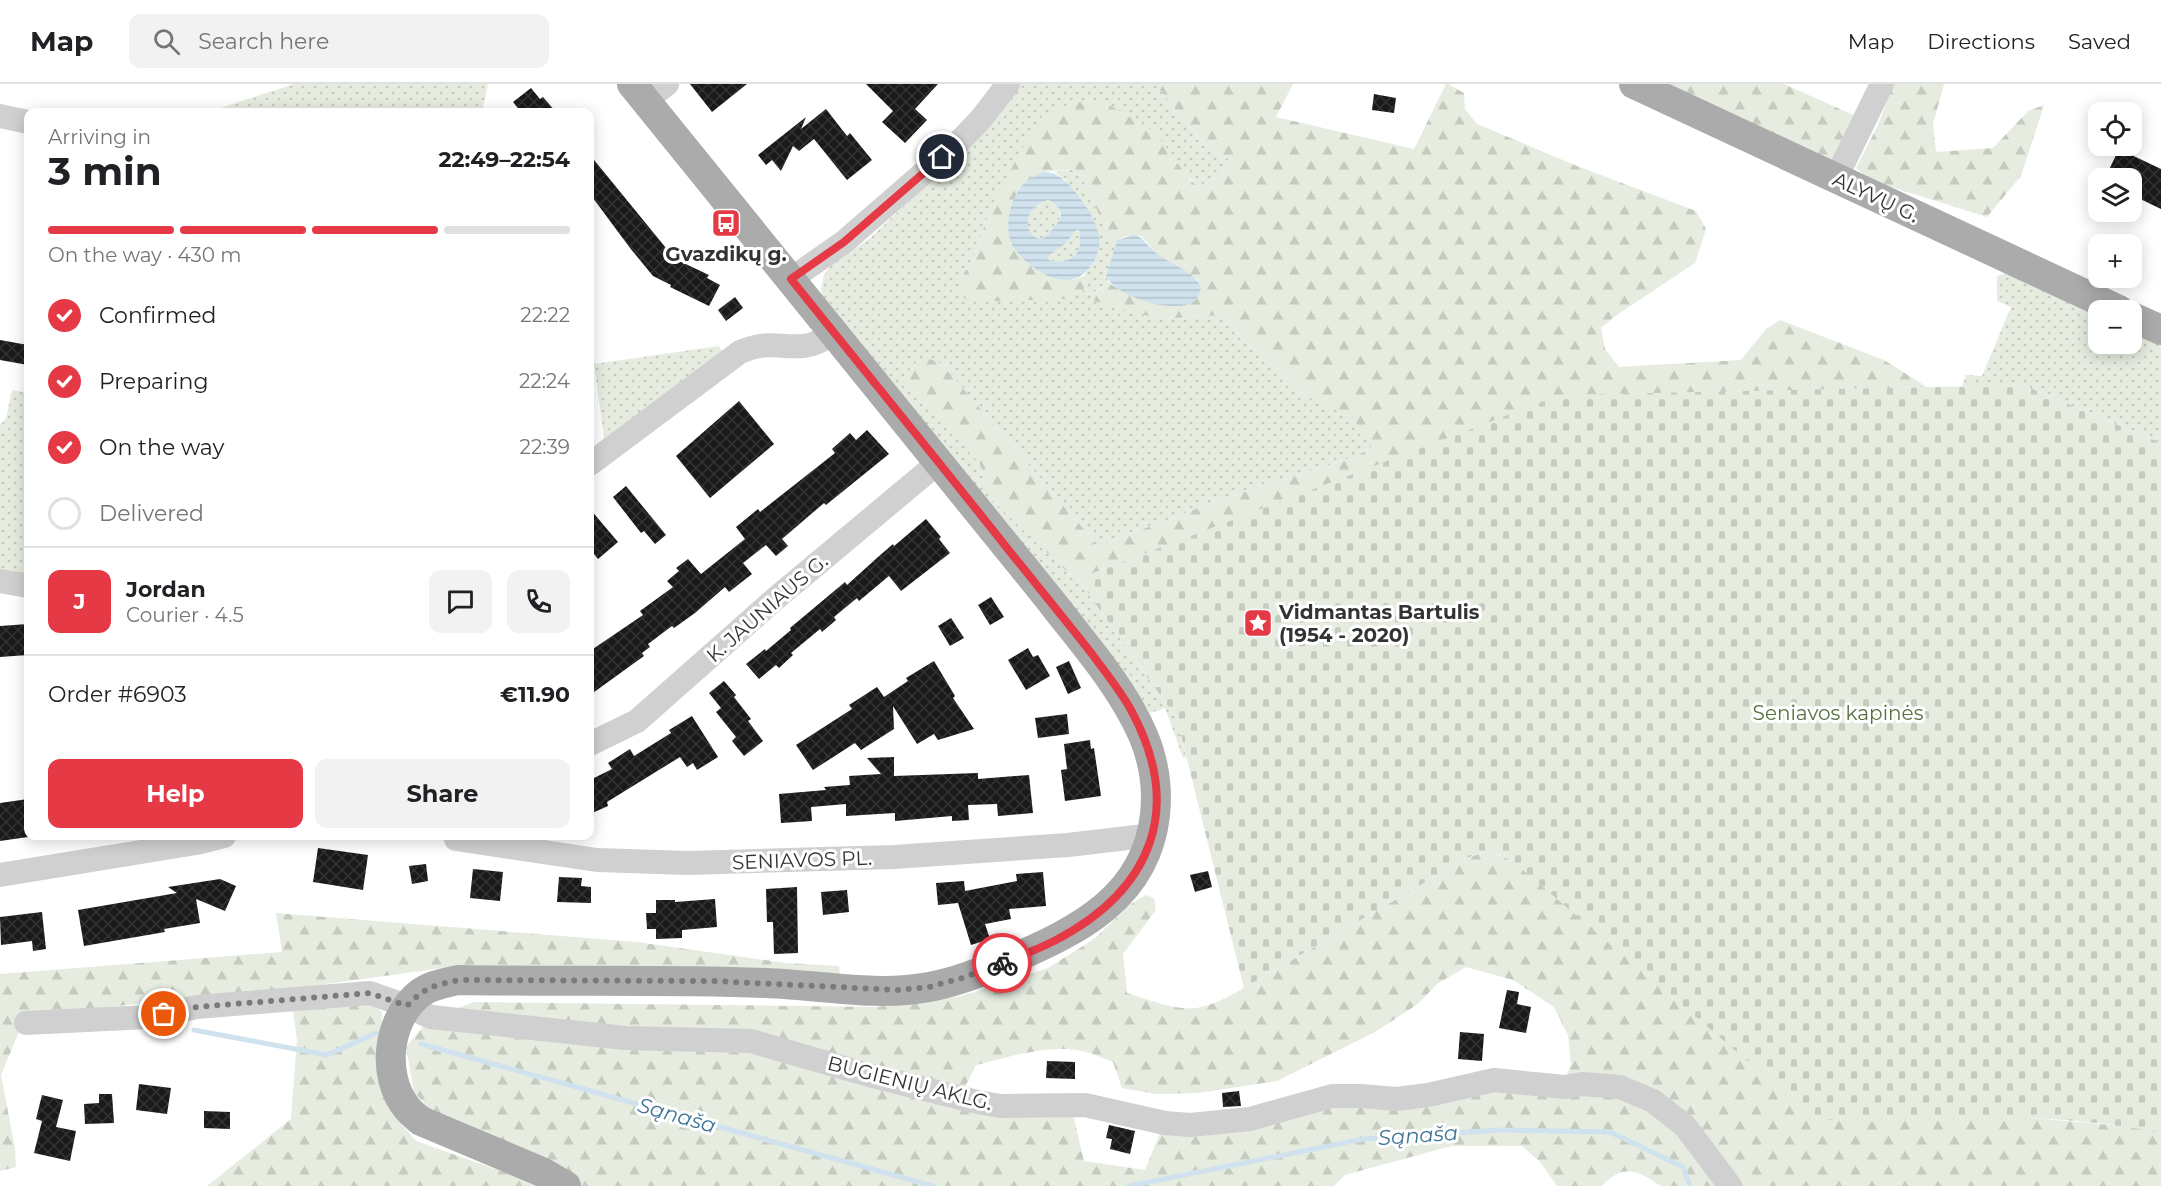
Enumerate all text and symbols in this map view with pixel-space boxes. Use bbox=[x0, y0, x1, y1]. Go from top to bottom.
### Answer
search box bbox=[129, 14, 549, 68]
text: Map bbox=[30, 24, 93, 58]
icon: search bbox=[150, 25, 183, 58]
text: Search here bbox=[198, 28, 329, 55]
text: Map bbox=[1848, 29, 1894, 54]
text: Directions bbox=[1927, 29, 2035, 54]
text: Saved bbox=[2068, 29, 2131, 54]
map controls bbox=[2088, 102, 2142, 354]
button: locate bbox=[2088, 102, 2142, 156]
text: Arriving in bbox=[48, 125, 151, 149]
pin bbox=[916, 131, 967, 182]
icon: home bbox=[925, 140, 958, 173]
text: 22:49–22:54 bbox=[438, 146, 570, 173]
text: 3 min bbox=[48, 147, 162, 195]
street label: ALYVŲ G. bbox=[1829, 167, 1923, 227]
button: layers bbox=[2088, 168, 2142, 222]
bus stop icon: Gvazdikų g. bbox=[710, 207, 742, 239]
button: + bbox=[2088, 234, 2142, 288]
place label: Gvazdikų g. bbox=[665, 242, 787, 266]
text: On the way · 430 m bbox=[48, 243, 241, 267]
icon: check bbox=[48, 299, 81, 332]
button: − bbox=[2088, 300, 2142, 354]
text: Confirmed bbox=[99, 302, 216, 329]
text: 22:22 bbox=[520, 303, 570, 327]
icon: check bbox=[48, 365, 81, 398]
text: Preparing bbox=[99, 368, 208, 395]
text: 22:24 bbox=[519, 369, 570, 393]
icon: check bbox=[48, 431, 81, 464]
text: On the way bbox=[99, 434, 224, 461]
text: 22:39 bbox=[520, 435, 570, 459]
text: Delivered bbox=[99, 500, 204, 527]
street label: K. JAUNIAUS G. bbox=[701, 549, 833, 667]
button: chat bbox=[429, 570, 492, 633]
button: phone bbox=[507, 570, 570, 633]
text: Jordan bbox=[126, 576, 206, 603]
text: J bbox=[74, 588, 85, 615]
place label: Vidmantas Bartulis (1954 - 2020) bbox=[1278, 600, 1480, 647]
text: Courier · 4.5 bbox=[126, 603, 244, 627]
place icon: Vidmantas Bartulis (1954 - 2020) bbox=[1242, 607, 1274, 639]
text: Order #6903 bbox=[48, 681, 187, 708]
text: €11.90 bbox=[500, 681, 570, 708]
park label: Seniavos kapinės bbox=[1753, 701, 1924, 725]
button: Help bbox=[48, 759, 303, 828]
button: Share bbox=[315, 759, 570, 828]
street label: SENIAVOS PL. bbox=[731, 846, 873, 874]
courier bbox=[972, 933, 1032, 993]
icon: bike bbox=[986, 947, 1019, 980]
pin bbox=[138, 988, 189, 1039]
icon: bag bbox=[147, 997, 180, 1030]
street label: BUGIENIŲ AKLG. bbox=[825, 1051, 995, 1115]
water label: Sąnaša bbox=[635, 1092, 719, 1138]
water label: Sąnaša bbox=[1377, 1120, 1459, 1150]

